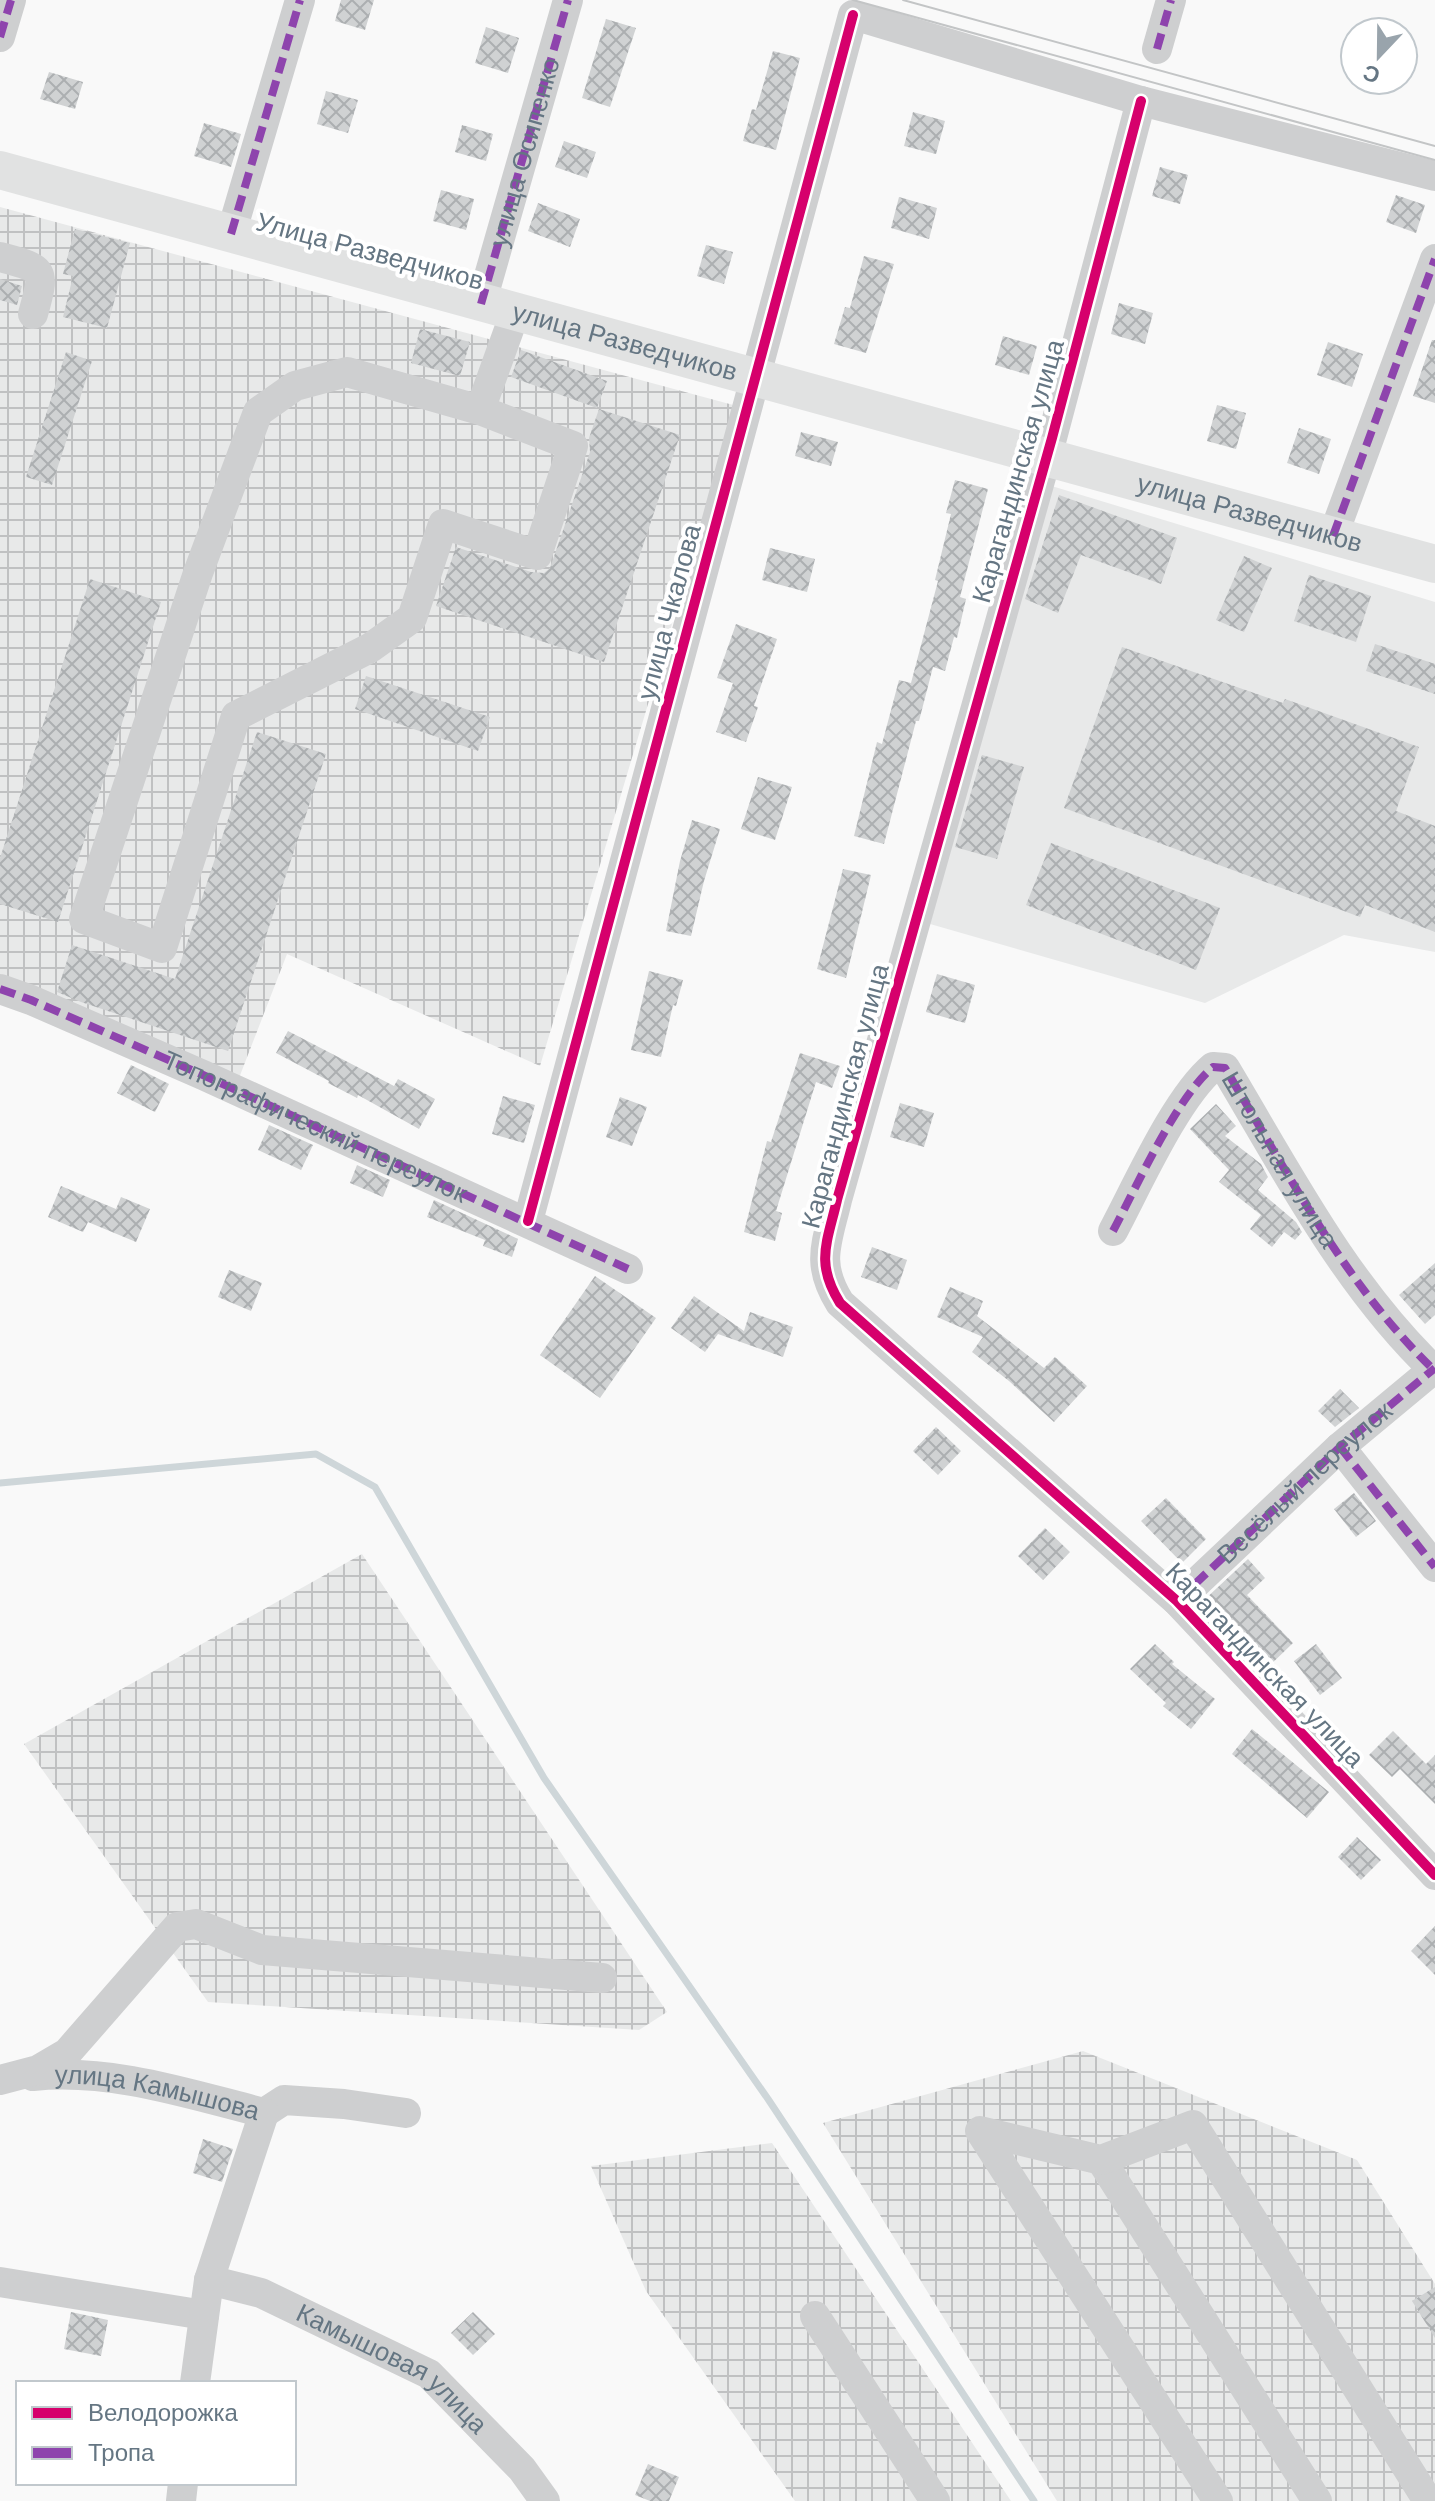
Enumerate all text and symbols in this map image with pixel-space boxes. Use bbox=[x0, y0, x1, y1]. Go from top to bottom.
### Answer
north arrow bbox=[1339, 16, 1419, 96]
street label: улица Осипенко bbox=[483, 54, 566, 250]
text: С bbox=[1360, 59, 1384, 89]
street label: Улица Разведчиков bbox=[253, 206, 487, 296]
street label: улица Разведчиков bbox=[509, 296, 741, 387]
street label: Карагандинская улица bbox=[966, 335, 1070, 606]
street label: улица Разведчиков bbox=[1134, 468, 1366, 558]
street label: улица Чкалова bbox=[631, 521, 707, 703]
street label: Карагандинская улица bbox=[795, 960, 895, 1231]
street label: Топографический переулок bbox=[159, 1044, 473, 1209]
street label: Штольная улица bbox=[1216, 1066, 1345, 1254]
street label: Весёлый переулок bbox=[1211, 1395, 1398, 1570]
street label: Карагандинская улица bbox=[1160, 1557, 1371, 1774]
street label: улица Камышова bbox=[55, 2059, 263, 2126]
street label: Камышовая улица bbox=[292, 2297, 494, 2440]
legend bbox=[16, 2381, 296, 2485]
text: Велодорожка bbox=[88, 2399, 239, 2426]
text: Тропа bbox=[88, 2439, 155, 2466]

